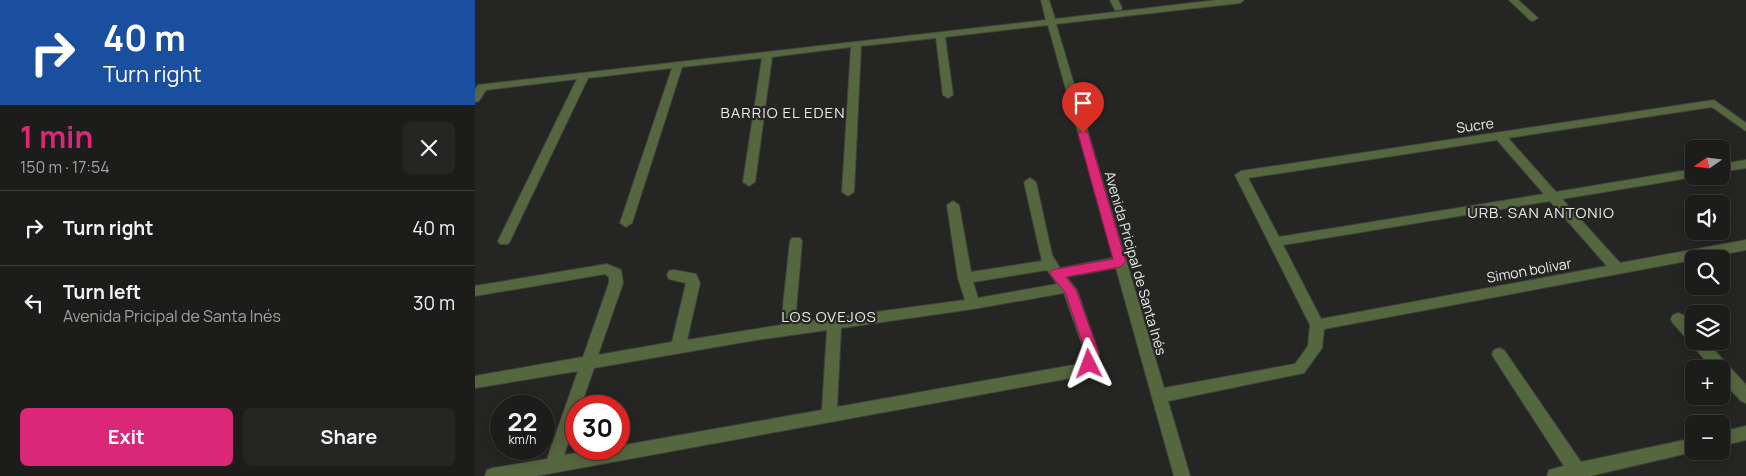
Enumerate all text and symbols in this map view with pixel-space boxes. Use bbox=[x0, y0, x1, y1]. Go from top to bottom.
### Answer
text: 40 m bbox=[103, 14, 186, 62]
icon: right bbox=[20, 20, 85, 85]
text: Turn right bbox=[103, 59, 201, 89]
pin bbox=[1062, 82, 1104, 133]
icon: arrive bbox=[1069, 89, 1097, 117]
district label: BARRIO EL EDEN bbox=[721, 102, 845, 123]
street label: Sucre bbox=[1455, 113, 1495, 137]
text: 1 min bbox=[20, 116, 93, 157]
button: close bbox=[403, 122, 455, 174]
north arrow bbox=[1685, 140, 1730, 185]
map controls bbox=[1685, 140, 1730, 460]
text: 150 m · 17:54 bbox=[20, 156, 110, 178]
street label: Avenida Pricipal de Santa Inés bbox=[1101, 169, 1171, 357]
button: sound bbox=[1685, 195, 1730, 240]
district label: URB. SAN ANTONIO bbox=[1467, 202, 1615, 223]
icon: right bbox=[20, 214, 48, 242]
text: Turn right bbox=[63, 215, 153, 241]
text: 40 m bbox=[412, 215, 455, 241]
button: search bbox=[1685, 250, 1730, 295]
street label: Simon bolivar bbox=[1485, 253, 1573, 287]
text: Turn left bbox=[63, 279, 141, 305]
icon: left bbox=[20, 289, 48, 317]
text: 30 m bbox=[413, 290, 455, 316]
text: Avenida Pricipal de Santa Inés bbox=[63, 305, 281, 327]
button: layers bbox=[1685, 305, 1730, 350]
district label: LOS OVEJOS bbox=[781, 306, 877, 327]
position arrow bbox=[1062, 337, 1114, 389]
button: + bbox=[1685, 360, 1730, 405]
speed limit sign: 30 bbox=[565, 395, 630, 460]
text: 22 bbox=[508, 404, 537, 439]
button: Exit bbox=[20, 408, 233, 466]
button: Share bbox=[243, 408, 455, 466]
button: − bbox=[1685, 415, 1730, 460]
text: km/h bbox=[509, 431, 536, 448]

